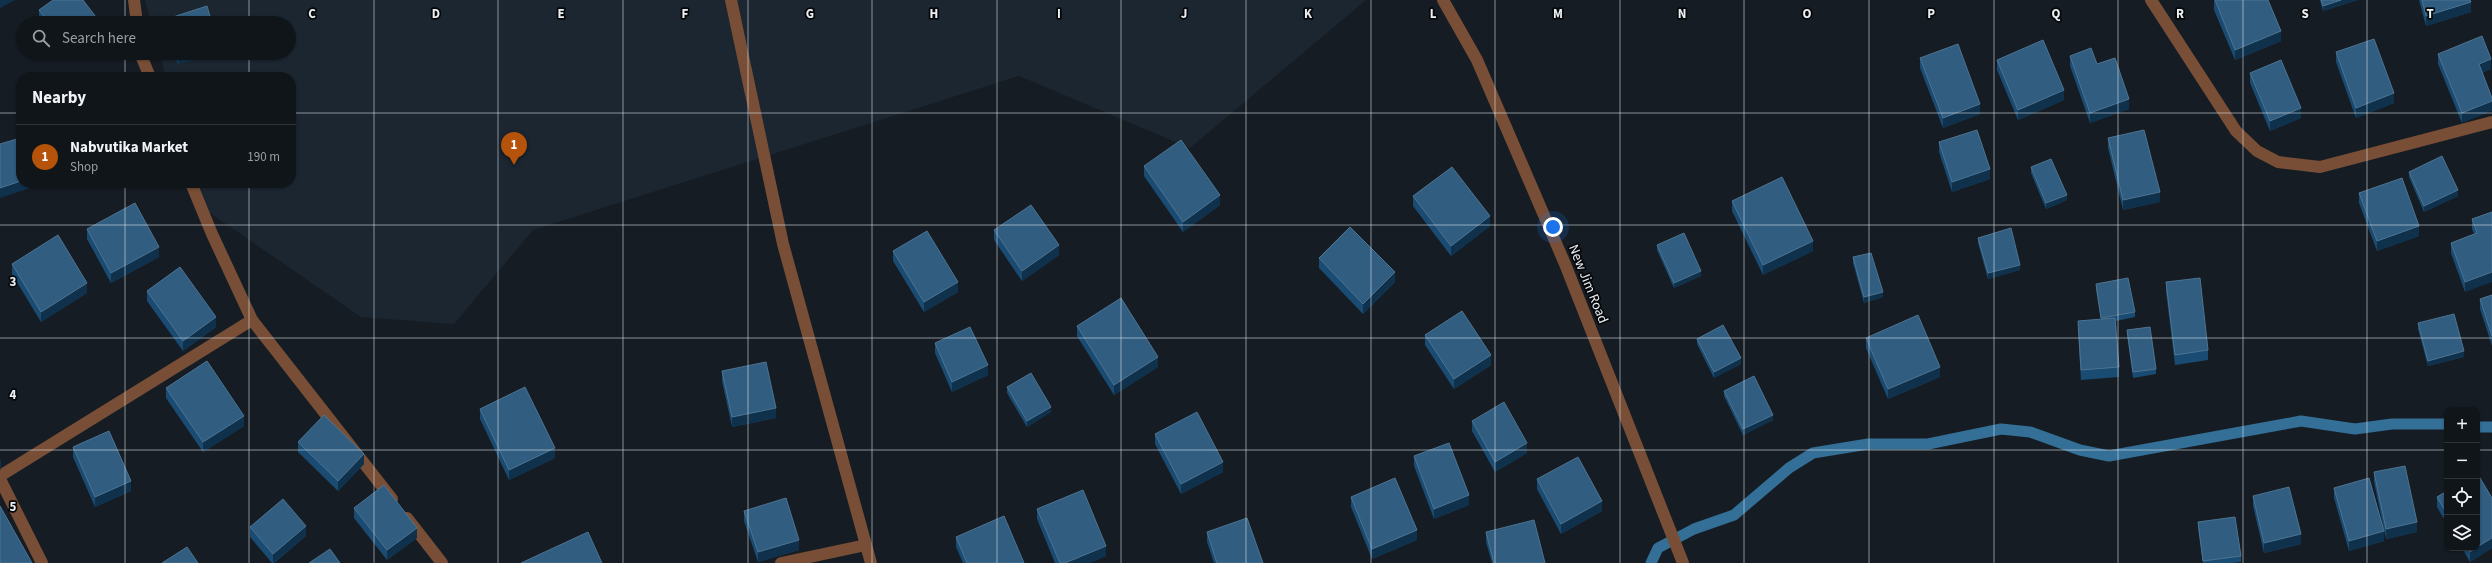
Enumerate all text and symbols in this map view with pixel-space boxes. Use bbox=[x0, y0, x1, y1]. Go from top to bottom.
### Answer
text: C bbox=[308, 5, 316, 23]
text: D bbox=[432, 5, 440, 23]
text: E bbox=[557, 5, 565, 23]
text: F bbox=[682, 5, 689, 23]
text: G bbox=[806, 5, 814, 23]
text: H bbox=[930, 5, 938, 23]
text: I bbox=[1057, 5, 1061, 23]
text: J bbox=[1181, 5, 1187, 23]
text: K bbox=[1304, 5, 1313, 23]
text: L bbox=[1430, 5, 1437, 23]
text: M bbox=[1553, 5, 1563, 23]
text: N bbox=[1678, 5, 1686, 23]
text: O bbox=[1803, 5, 1812, 23]
text: P bbox=[1927, 5, 1935, 23]
text: Q bbox=[2052, 5, 2061, 23]
text: R bbox=[2176, 5, 2184, 23]
text: S bbox=[2301, 5, 2309, 23]
text: T bbox=[2426, 5, 2434, 23]
search box bbox=[16, 16, 296, 60]
icon: search bbox=[30, 27, 52, 49]
text: Search here bbox=[62, 28, 136, 49]
text: Nearby bbox=[32, 86, 86, 110]
pin: 1 bbox=[501, 132, 527, 165]
text: Nabvutika Market bbox=[70, 137, 188, 158]
text: 1 bbox=[42, 148, 48, 166]
text: 190 m bbox=[247, 148, 280, 166]
text: Shop bbox=[70, 158, 98, 176]
your location bbox=[1543, 217, 1563, 237]
street label: New Jim Road bbox=[1563, 242, 1613, 326]
text: 3 bbox=[10, 273, 17, 291]
text: 4 bbox=[10, 386, 17, 404]
map controls bbox=[2444, 407, 2480, 551]
button: + bbox=[2444, 407, 2480, 443]
button: − bbox=[2444, 443, 2480, 479]
button: locate bbox=[2444, 479, 2480, 515]
text: 5 bbox=[10, 498, 17, 516]
button: layers bbox=[2444, 515, 2480, 551]

